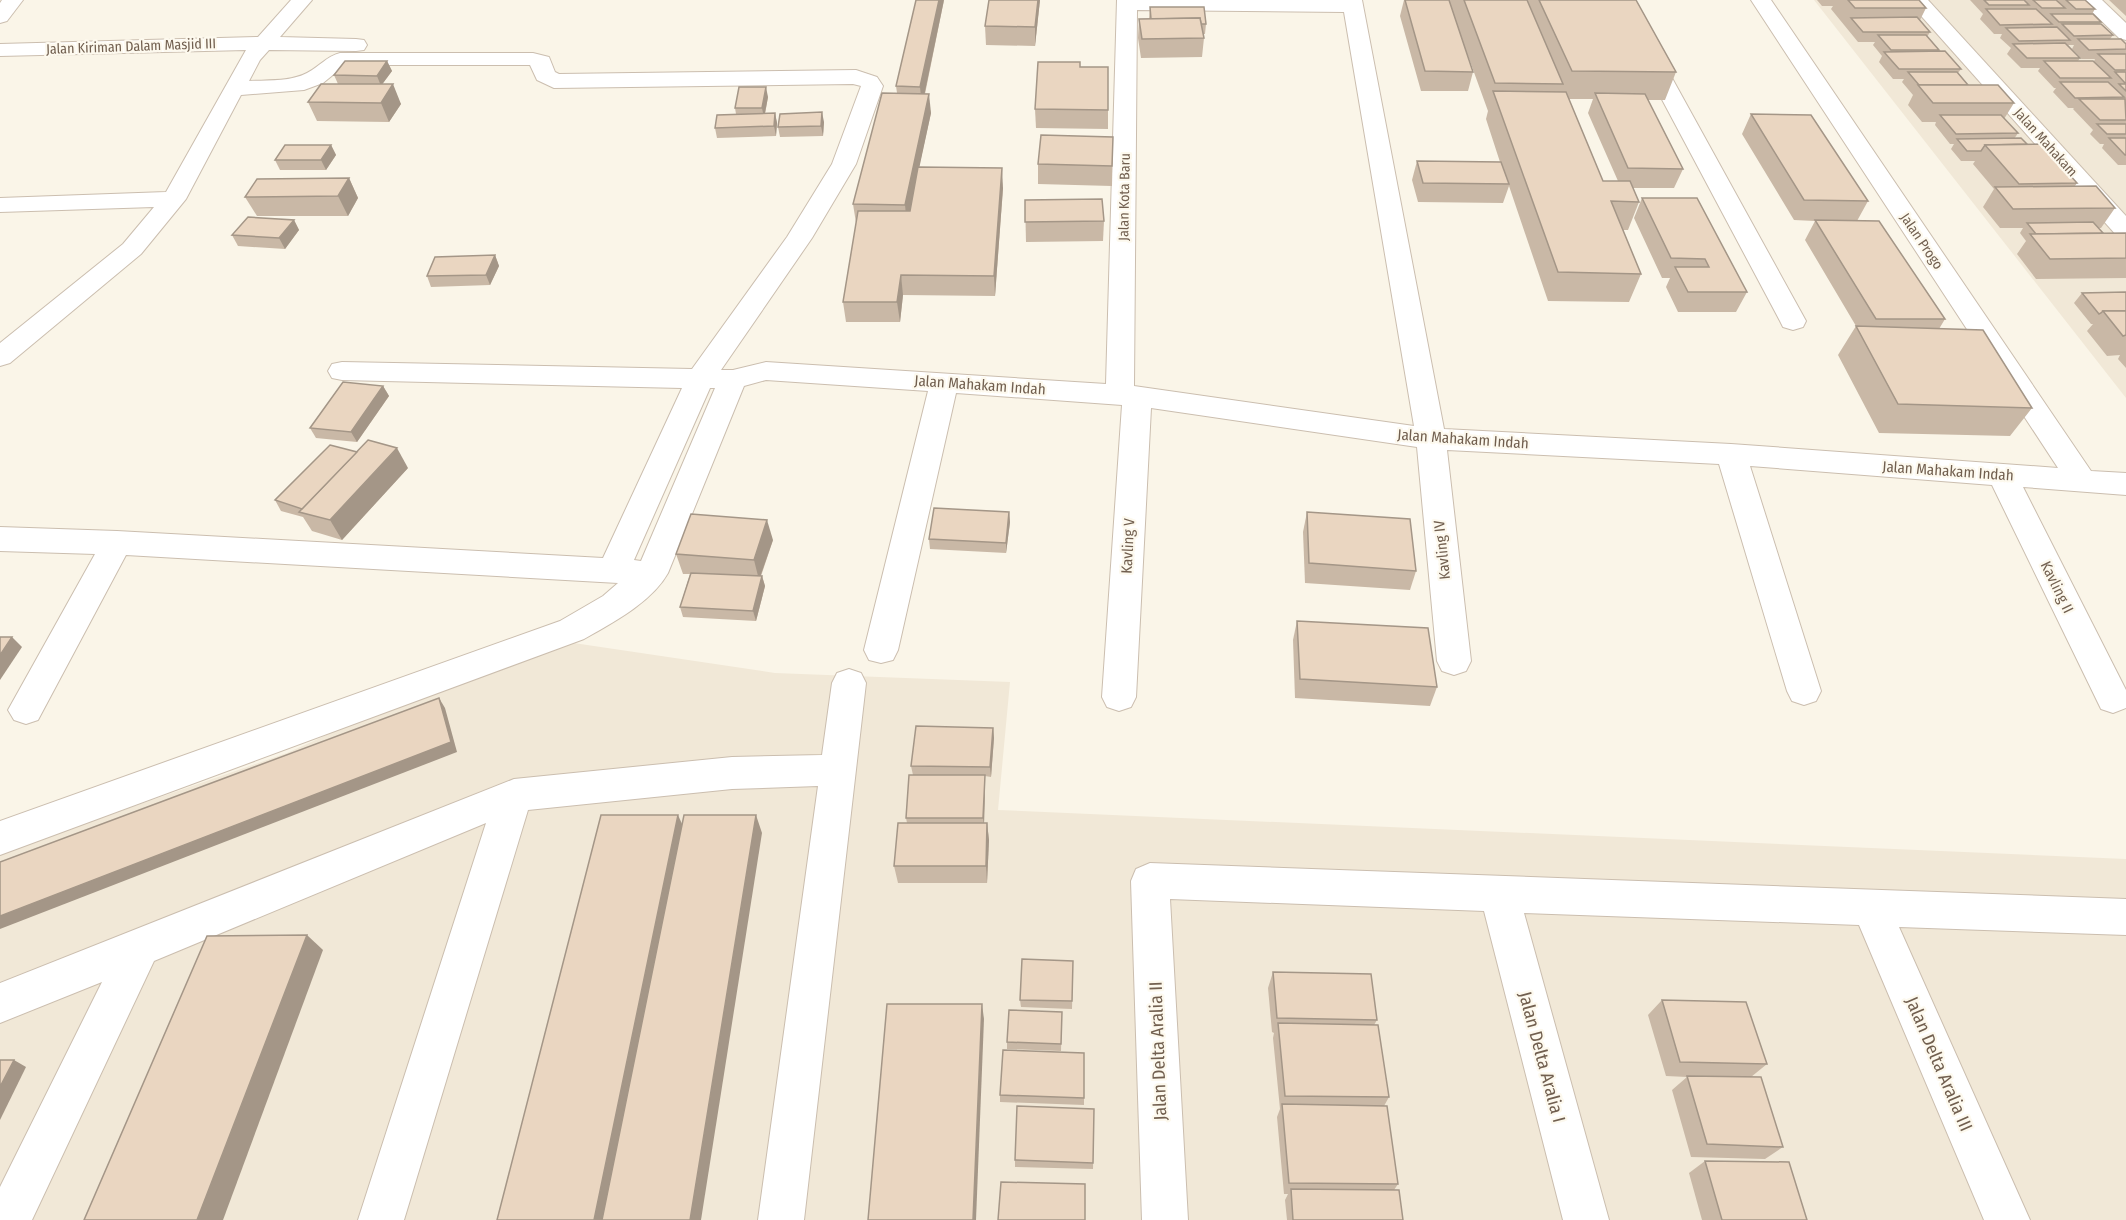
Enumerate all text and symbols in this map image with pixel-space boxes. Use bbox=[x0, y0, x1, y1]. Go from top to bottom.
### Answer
street label: Jalan Kiriman Dalam Masjid III bbox=[46, 35, 216, 58]
street label: Jalan Mahakam bbox=[2010, 104, 2081, 180]
street label: Jalan Kota Baru bbox=[1115, 153, 1134, 241]
street label: Jalan Progo bbox=[1897, 210, 1947, 273]
street label: Jalan Mahakam Indah bbox=[914, 371, 1046, 399]
street label: Jalan Mahakam Indah bbox=[1397, 425, 1529, 453]
street label: Jalan Mahakam Indah bbox=[1882, 457, 2014, 485]
street label: Kavling V bbox=[1118, 517, 1138, 574]
street label: Kavling IV bbox=[1430, 519, 1454, 580]
street label: Kavling II bbox=[2037, 558, 2077, 616]
street label: Jalan Delta Aralia II bbox=[1145, 981, 1171, 1121]
street label: Jalan Delta Aralia I bbox=[1514, 989, 1570, 1125]
street label: Jalan Delta Aralia III bbox=[1901, 993, 1977, 1135]

